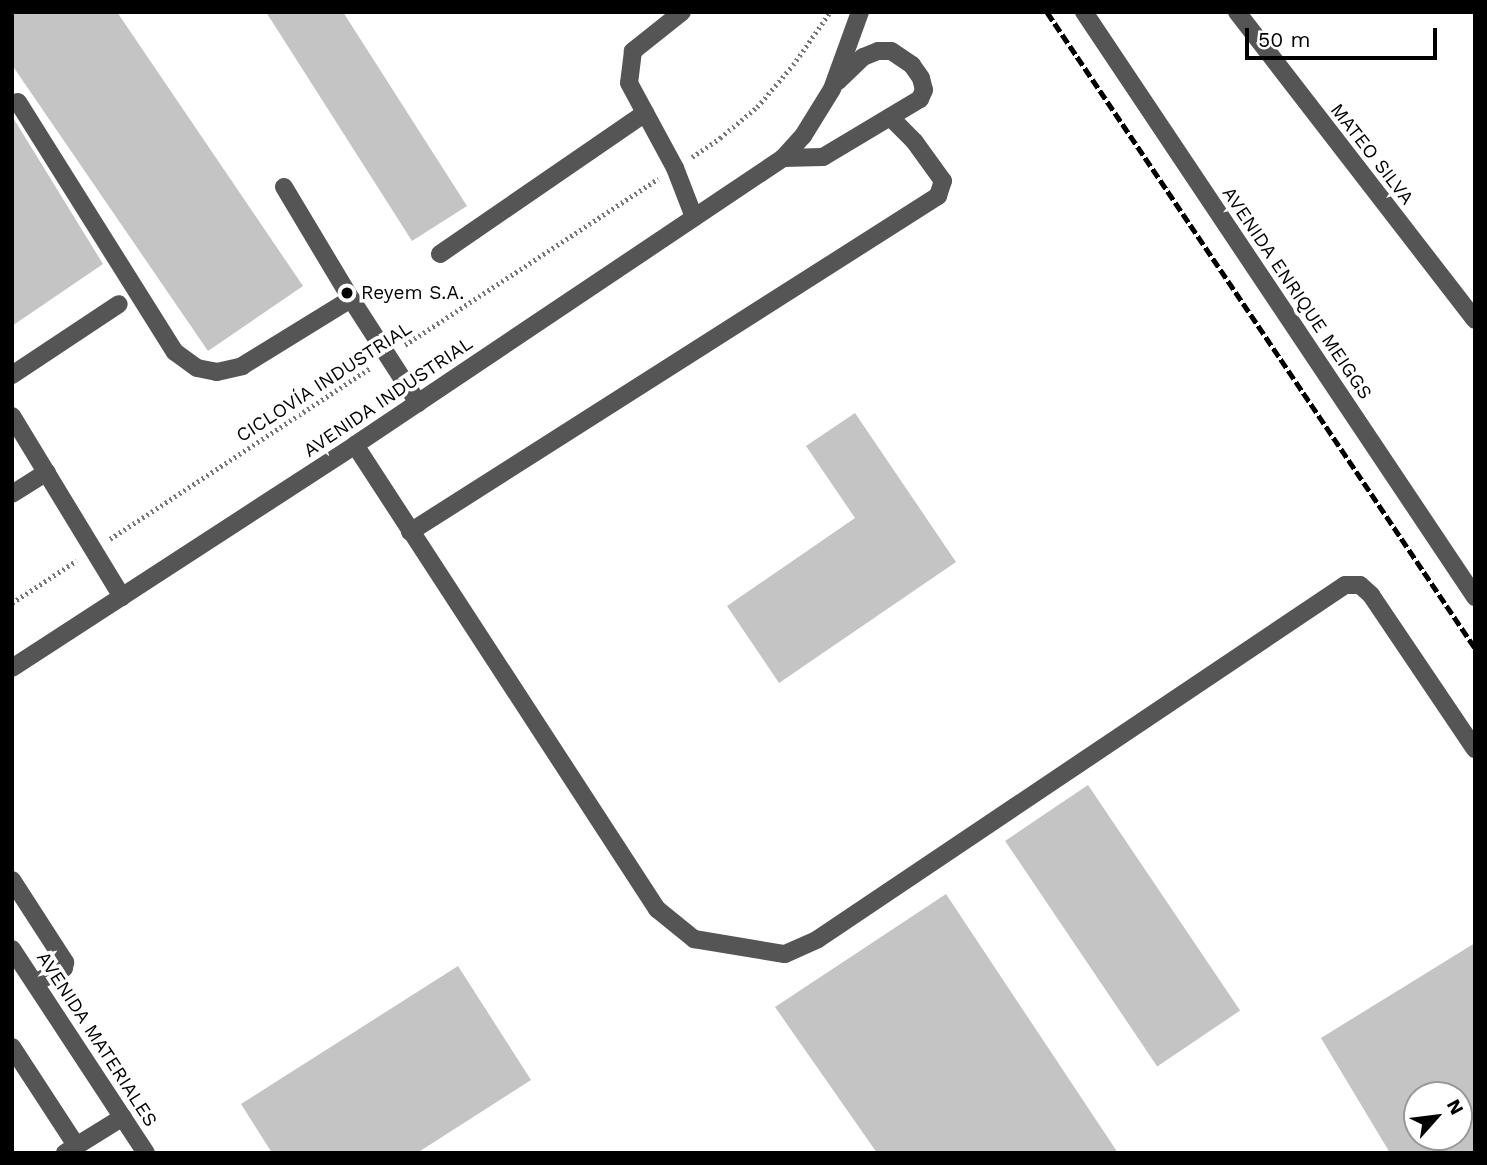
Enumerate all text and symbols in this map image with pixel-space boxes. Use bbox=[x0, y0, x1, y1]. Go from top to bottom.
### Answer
scale bar bbox=[1249, 14, 1442, 58]
text: 50 m bbox=[1258, 27, 1310, 52]
street label: MATEO SILVA bbox=[1325, 99, 1419, 209]
street label: AVENIDA ENRIQUE MEIGGS bbox=[1217, 182, 1377, 404]
place label: Reyem S.A. bbox=[361, 282, 464, 304]
marker: Reyem S.A. bbox=[339, 285, 355, 301]
street label: CICLOVÍA INDUSTRIAL bbox=[232, 316, 416, 448]
street label: AVENIDA INDUSTRIAL bbox=[299, 332, 477, 462]
street label: AVENIDA MATERIALES bbox=[32, 947, 162, 1131]
north arrow bbox=[1403, 1081, 1473, 1151]
text: N bbox=[1442, 1095, 1469, 1118]

